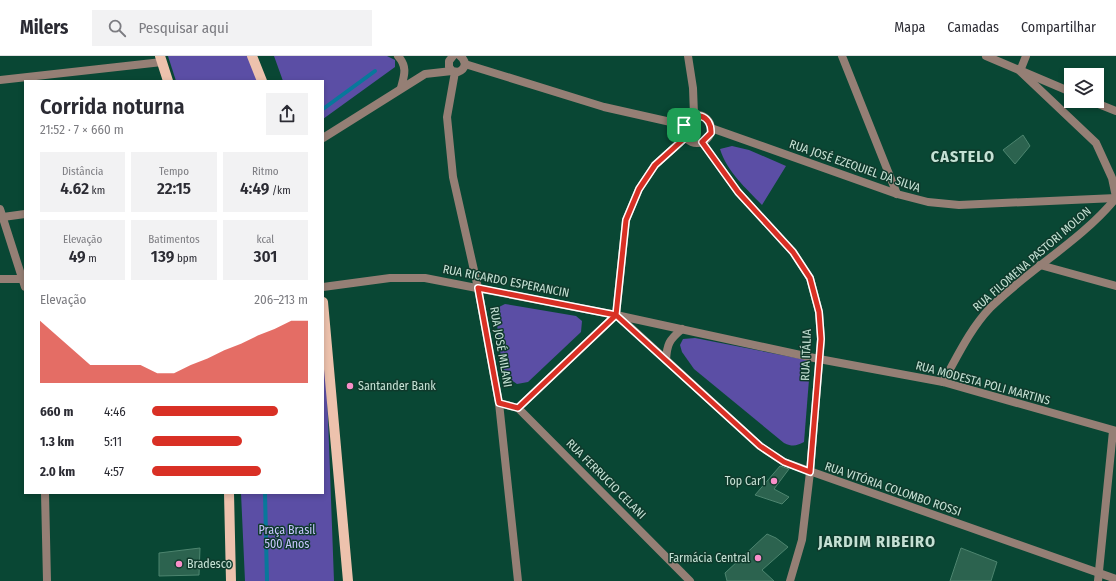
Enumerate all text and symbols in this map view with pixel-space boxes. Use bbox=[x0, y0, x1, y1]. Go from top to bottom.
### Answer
search box bbox=[92, 10, 372, 46]
text: Milers bbox=[20, 16, 68, 39]
icon: search bbox=[106, 17, 128, 39]
text: Pesquisar aqui bbox=[138, 19, 229, 37]
text: Mapa bbox=[894, 19, 925, 36]
text: Camadas bbox=[947, 19, 999, 36]
text: Compartilhar bbox=[1021, 19, 1096, 36]
map controls bbox=[1064, 68, 1104, 108]
button: layers bbox=[1064, 68, 1104, 108]
text: Corrida noturna bbox=[40, 93, 185, 120]
button: share bbox=[266, 93, 308, 135]
pin bbox=[667, 108, 701, 142]
icon: arrive bbox=[673, 114, 695, 136]
text: 21:52 · 7 × 660 m bbox=[40, 122, 124, 137]
street label: RUA JOSÉ EZEQUIEL DA SILVA bbox=[788, 136, 923, 195]
district label: CASTELO bbox=[931, 147, 995, 166]
text: Distância bbox=[62, 165, 103, 178]
text: Tempo bbox=[159, 165, 189, 178]
text: Ritmo bbox=[252, 165, 279, 178]
text: 4.62 bbox=[60, 178, 89, 199]
text: 22:15 bbox=[157, 178, 191, 199]
text: 4:49 bbox=[240, 178, 269, 199]
text: km bbox=[89, 184, 105, 197]
text: /km bbox=[269, 184, 291, 197]
street label: RUA FILOMENA PASTORI MOLON bbox=[970, 204, 1094, 314]
text: Elevação bbox=[63, 233, 102, 246]
text: Batimentos bbox=[148, 233, 200, 246]
text: kcal bbox=[256, 233, 274, 246]
text: 49 bbox=[69, 246, 86, 267]
text: 139 bbox=[151, 246, 174, 267]
text: 301 bbox=[253, 246, 277, 267]
text: m bbox=[86, 252, 97, 265]
text: bpm bbox=[174, 252, 197, 265]
street label: RUA RICARDO ESPERANCIN bbox=[442, 262, 570, 300]
text: Elevação bbox=[40, 292, 86, 307]
text: 206–213 m bbox=[254, 292, 308, 307]
street label: RUA JOSÉ MILANI bbox=[487, 305, 516, 388]
street label: RUA ITÁLIA bbox=[797, 328, 814, 381]
street label: RUA MODESTA POLI MARTINS bbox=[914, 358, 1052, 408]
place label: Santander Bank bbox=[358, 379, 436, 393]
marker: Santander Bank bbox=[345, 381, 355, 391]
text: 660 m bbox=[40, 404, 73, 419]
text: 4:46 bbox=[104, 404, 126, 419]
text: 1.3 km bbox=[40, 434, 74, 449]
text: 5:11 bbox=[104, 434, 122, 449]
street label: RUA FERRUCIO CELANI bbox=[563, 436, 649, 522]
street label: RUA VITÓRIA COLOMBO ROSSI bbox=[823, 458, 963, 519]
text: 2.0 km bbox=[40, 464, 75, 479]
text: 4:57 bbox=[104, 464, 124, 479]
place label: Top Car1 bbox=[725, 474, 766, 488]
marker: Top Car1 bbox=[769, 476, 779, 486]
park label: Praça Brasil 500 Anos bbox=[259, 523, 315, 551]
district label: JARDIM RIBEIRO bbox=[817, 532, 936, 551]
place label: Farmácia Central bbox=[669, 551, 750, 565]
marker: Farmácia Central bbox=[753, 553, 763, 563]
place label: Bradesco bbox=[187, 557, 232, 571]
marker: Bradesco bbox=[174, 559, 184, 569]

